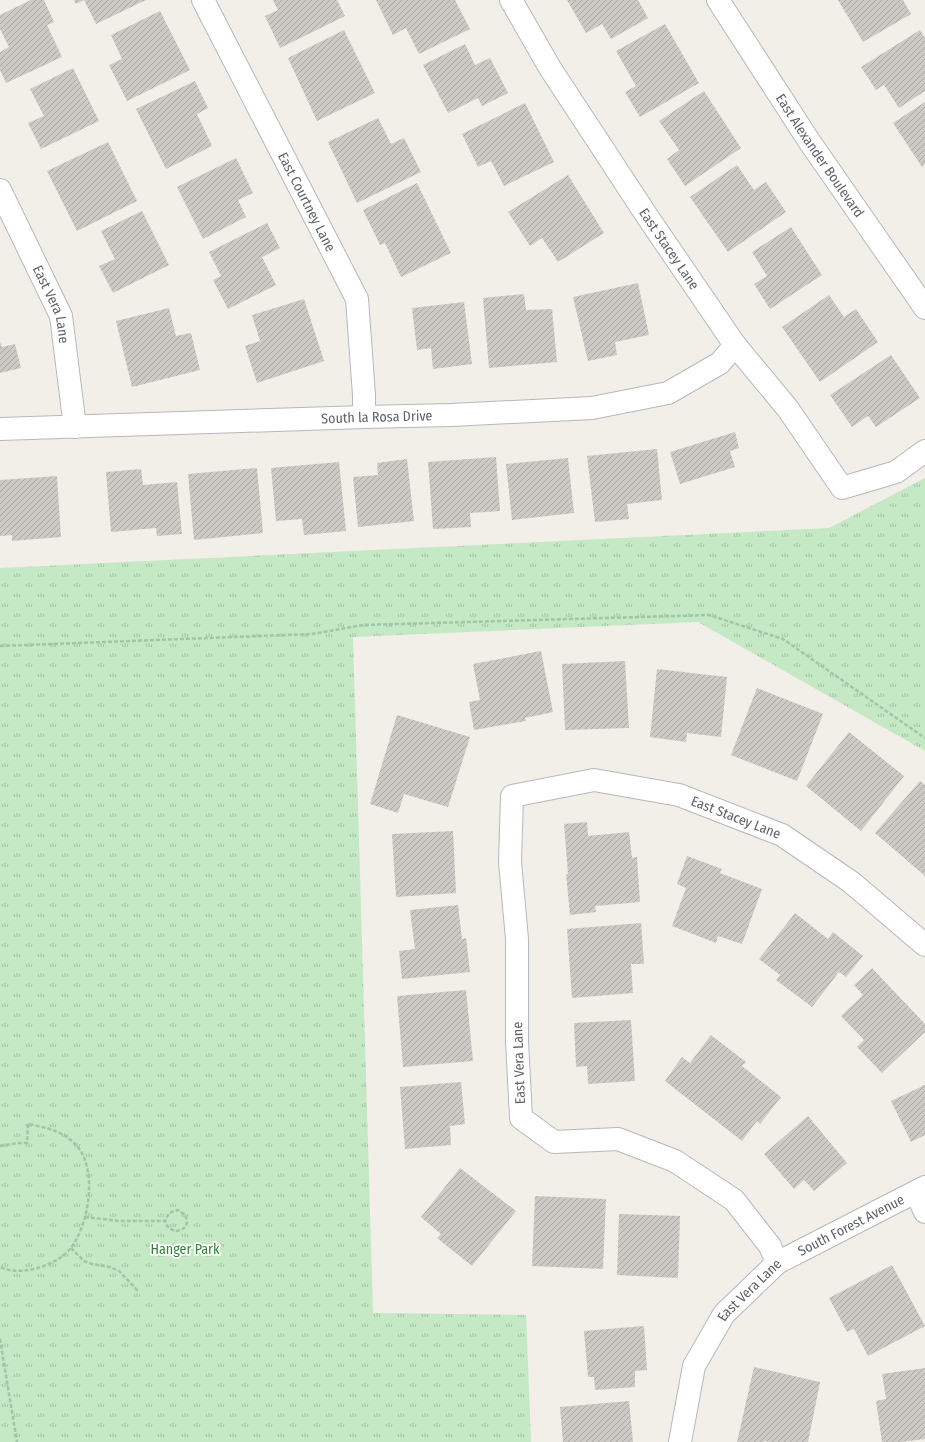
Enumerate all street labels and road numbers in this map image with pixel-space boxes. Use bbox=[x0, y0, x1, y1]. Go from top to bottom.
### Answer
street label: East Alexander Boulevard bbox=[772, 91, 868, 221]
street label: East Courtney Lane bbox=[274, 149, 340, 254]
street label: East Stacey Lane bbox=[636, 205, 703, 293]
street label: East Vera Lane bbox=[29, 263, 73, 344]
street label: South la Rosa Drive bbox=[321, 407, 433, 427]
street label: East Stacey Lane bbox=[689, 792, 783, 842]
street label: East Vera Lane bbox=[509, 1021, 529, 1105]
street label: South Forest Avenue bbox=[795, 1191, 907, 1259]
street label: East Vera Lane bbox=[713, 1255, 785, 1324]

